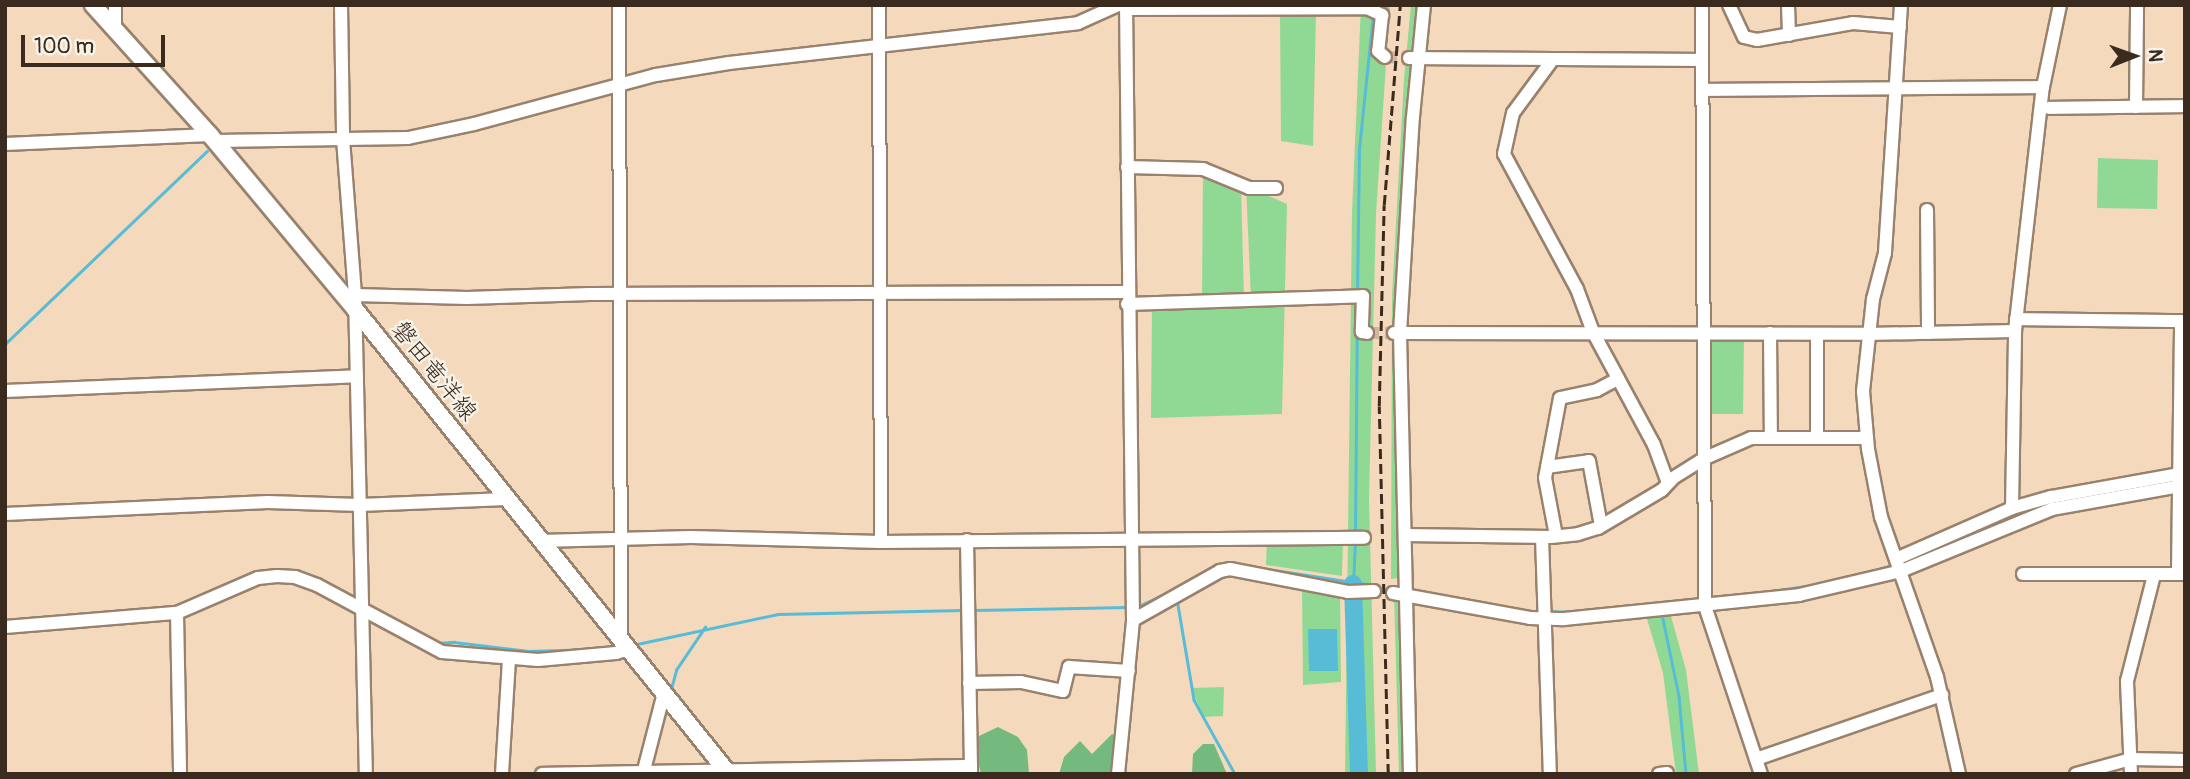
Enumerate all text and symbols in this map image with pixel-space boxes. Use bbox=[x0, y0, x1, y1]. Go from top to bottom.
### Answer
scale bar bbox=[24, 21, 168, 65]
north arrow bbox=[2099, 21, 2169, 91]
text: 100 m bbox=[34, 33, 94, 60]
text: N bbox=[2143, 49, 2167, 62]
street label: 磐田竜洋線 bbox=[385, 315, 483, 427]

